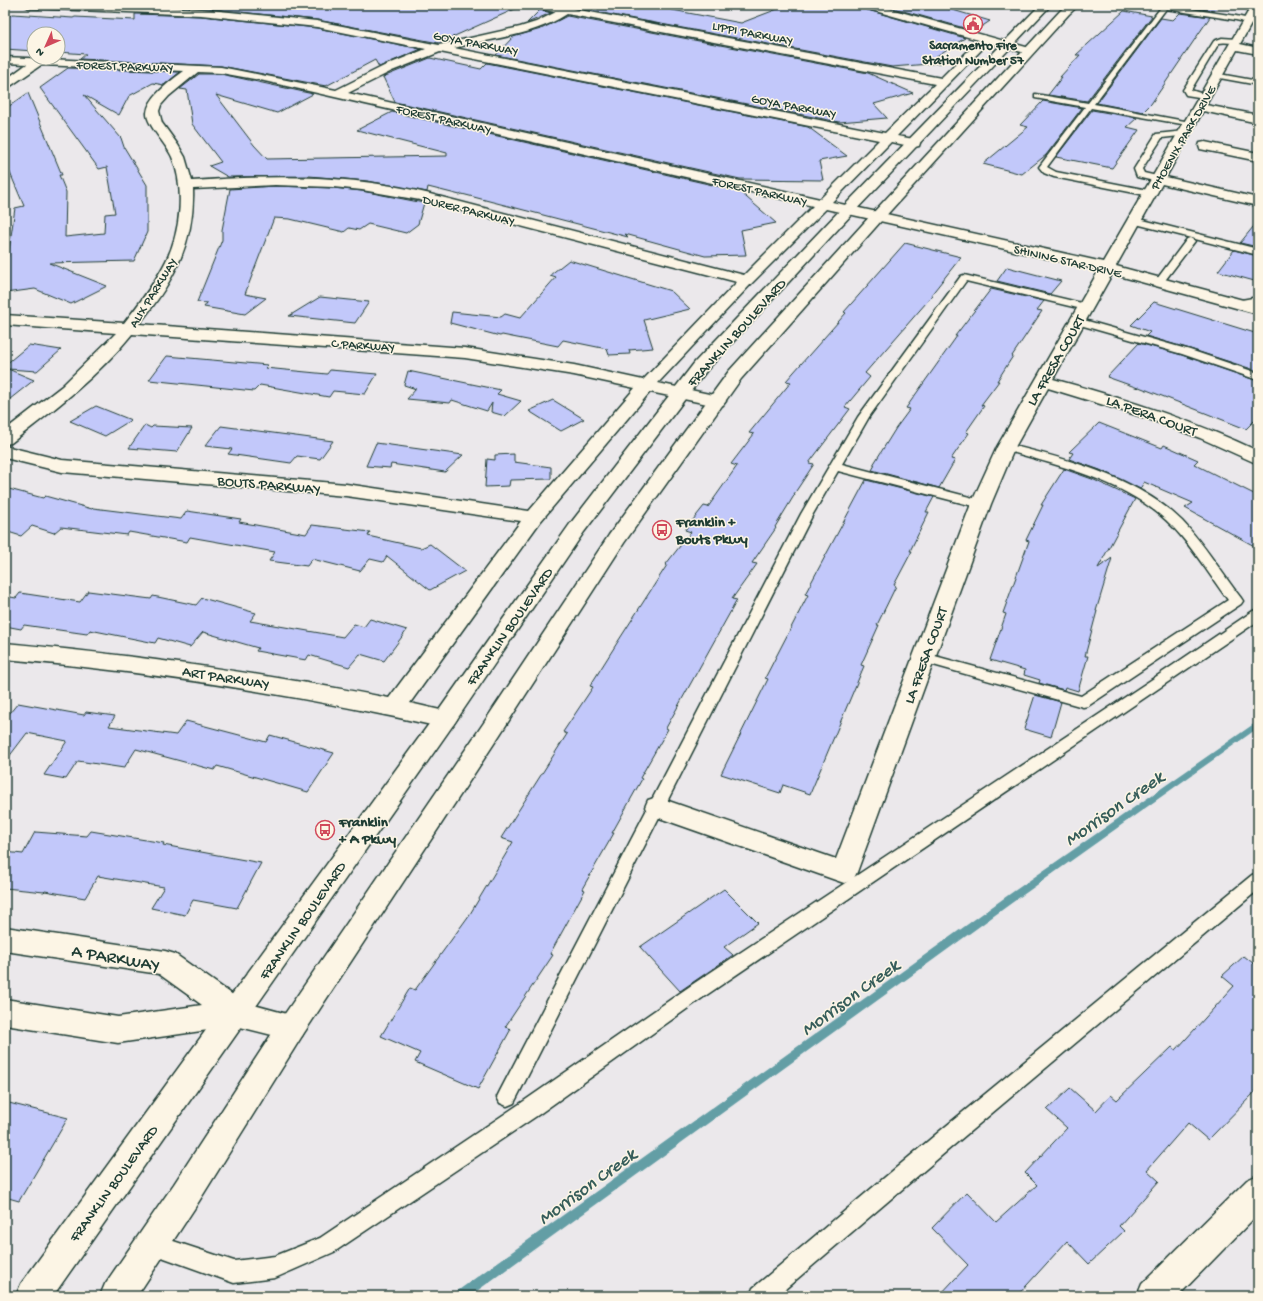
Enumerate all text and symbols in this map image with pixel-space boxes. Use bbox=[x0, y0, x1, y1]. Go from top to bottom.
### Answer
public building icon: Sacramento Fire Station Number 57 bbox=[962, 13, 984, 35]
street label: LIPPI PARKWAY bbox=[711, 19, 794, 50]
north arrow bbox=[26, 26, 66, 66]
street label: GOYA PARKWAY bbox=[432, 29, 519, 60]
place label: Sacramento Fire Station Number 57 bbox=[922, 39, 1025, 69]
text: N bbox=[34, 45, 47, 58]
street label: FOREST PARKWAY bbox=[75, 58, 174, 77]
street label: PHOENIX PARK DRIVE bbox=[1148, 83, 1221, 194]
street label: GOYA PARKWAY bbox=[750, 92, 837, 123]
street label: FOREST PARKWAY bbox=[393, 102, 492, 139]
street label: FOREST PARKWAY bbox=[709, 174, 808, 211]
street label: DURER PARKWAY bbox=[420, 192, 516, 230]
street label: SHINING STAR DRIVE bbox=[1012, 243, 1124, 282]
street label: ALIX PARKWAY bbox=[127, 256, 181, 331]
street label: FRANKLIN BOULEVARD bbox=[683, 275, 791, 392]
street label: LA FRESA COURT bbox=[1024, 311, 1091, 409]
street label: C PARKWAY bbox=[331, 337, 395, 356]
street label: LA PERA COURT bbox=[1103, 392, 1200, 442]
street label: BOUTS PARKWAY bbox=[216, 472, 321, 499]
place label: Franklin + Bouts Pkwy bbox=[675, 514, 748, 549]
bus stop icon: Franklin + Bouts Pkwy bbox=[651, 519, 673, 541]
street label: FRANKLIN BOULEVARD bbox=[463, 565, 558, 690]
street label: LA FRESA COURT bbox=[901, 604, 953, 706]
street label: ART PARKWAY bbox=[181, 663, 271, 695]
water label: Morrison Creek bbox=[1061, 766, 1170, 853]
place label: Franklin + A Pkwy bbox=[338, 814, 397, 849]
bus stop icon: Franklin + A Pkwy bbox=[314, 819, 336, 841]
street label: FRANKLIN BOULEVARD bbox=[256, 859, 351, 984]
street label: A PARKWAY bbox=[70, 941, 161, 978]
water label: Morrison Creek bbox=[797, 955, 906, 1042]
street label: FRANKLIN BOULEVARD bbox=[66, 1122, 163, 1247]
water label: Morrison Creek bbox=[534, 1144, 643, 1231]

